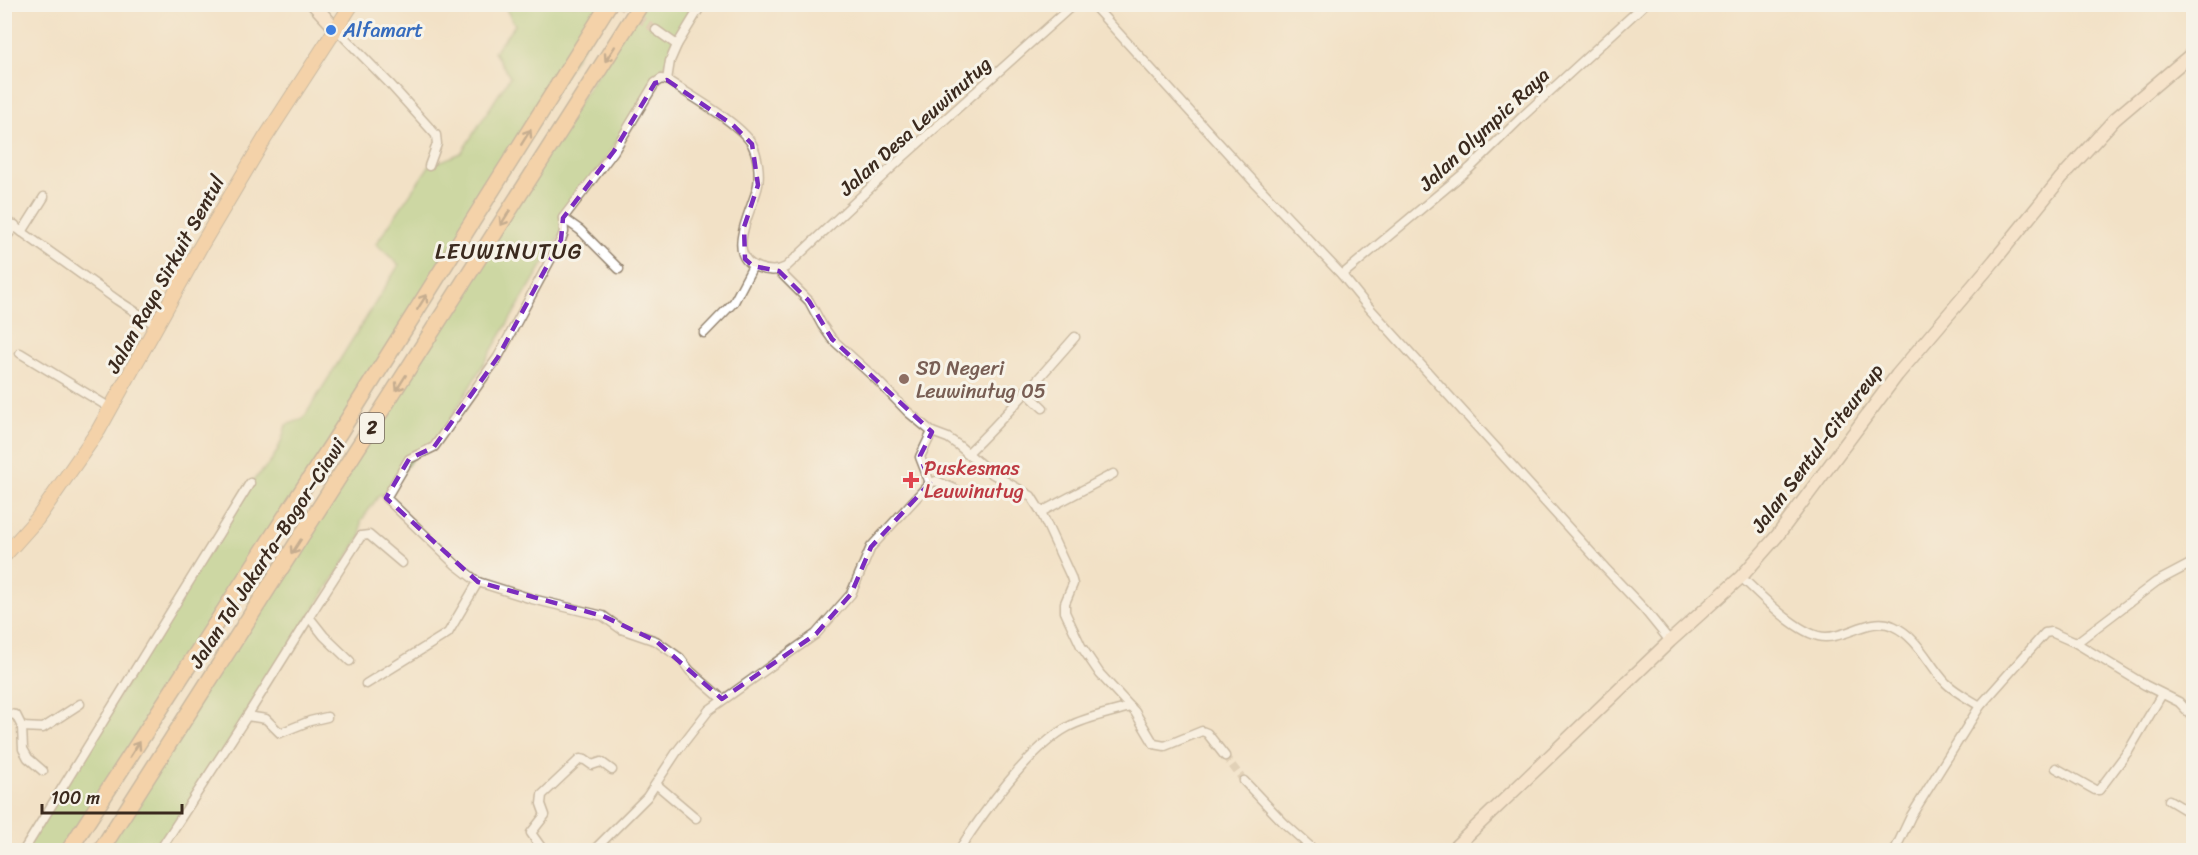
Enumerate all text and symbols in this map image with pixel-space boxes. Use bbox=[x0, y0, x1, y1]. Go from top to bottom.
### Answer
place label: Alfamart bbox=[342, 13, 423, 48]
marker: Alfamart bbox=[324, 23, 338, 37]
one-way arrow bbox=[604, 45, 616, 62]
street label: Jalan Desa Leuwinutug bbox=[830, 48, 1000, 206]
street label: Jalan Olympic Raya bbox=[1410, 59, 1558, 201]
one-way arrow bbox=[521, 129, 533, 146]
street label: Jalan Raya Sirkuit Sentul bbox=[96, 168, 235, 381]
one-way arrow bbox=[499, 210, 512, 227]
district label: LEUWINUTUG bbox=[435, 232, 583, 271]
one-way arrow bbox=[417, 294, 429, 311]
place label: SD Negeri Leuwinutug 05 bbox=[916, 351, 1046, 409]
street label: Jalan Sentul-Citeureup bbox=[1741, 356, 1893, 541]
marker: SD Negeri Leuwinutug 05 bbox=[897, 372, 911, 386]
one-way arrow bbox=[394, 374, 406, 391]
road number: 2 bbox=[360, 413, 384, 443]
street label: Jalan Tol Jakarta–Bogor–Ciawi bbox=[179, 430, 356, 676]
place label: Puskesmas Leuwinutug bbox=[924, 451, 1024, 509]
marker: Puskesmas Leuwinutug bbox=[902, 471, 920, 489]
one-way arrow bbox=[289, 538, 301, 555]
one-way arrow bbox=[129, 740, 142, 757]
scale bar bbox=[42, 777, 182, 815]
text: 100 m bbox=[51, 782, 100, 814]

